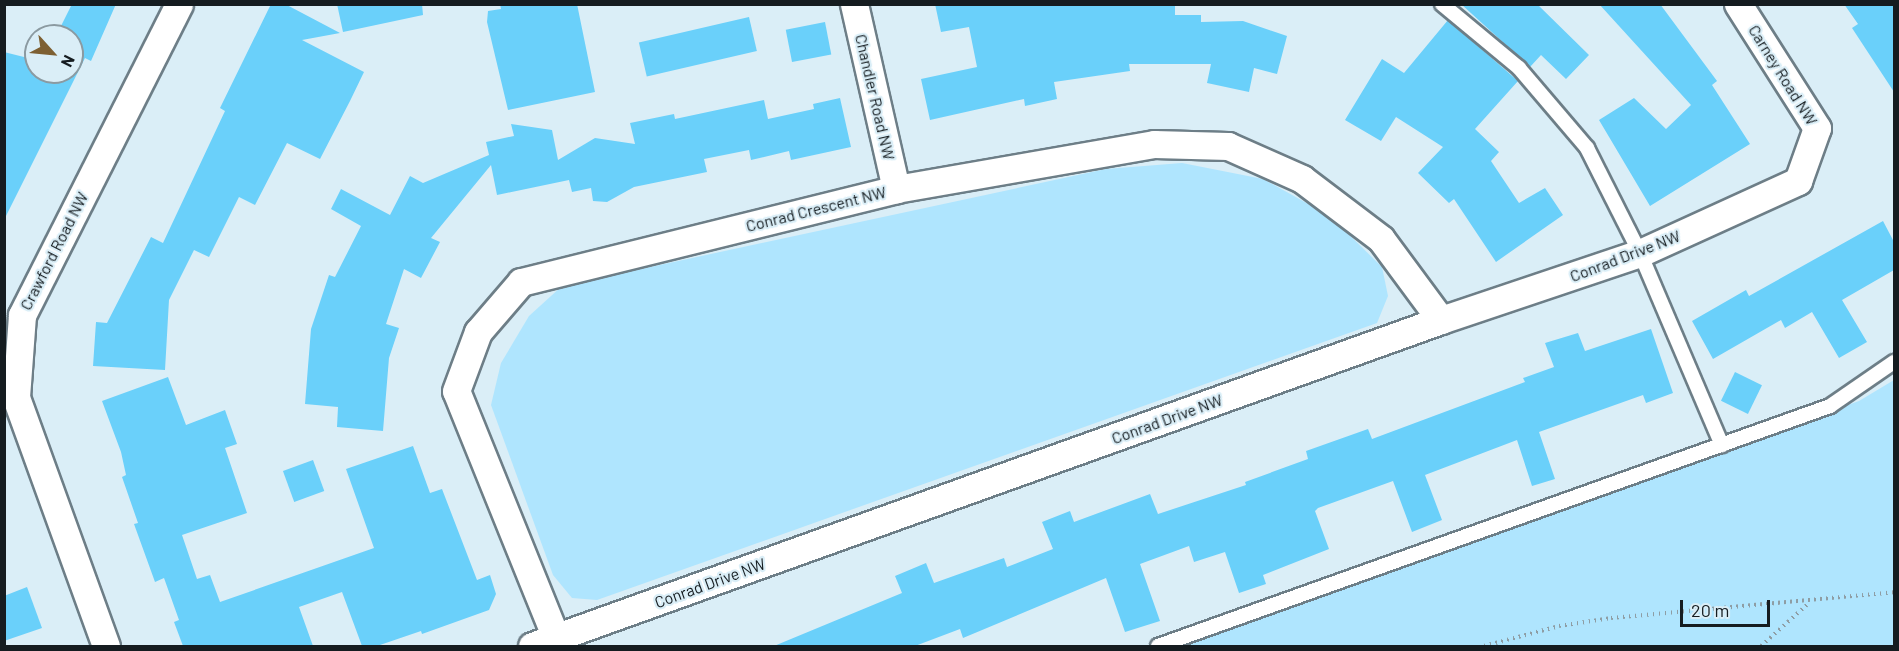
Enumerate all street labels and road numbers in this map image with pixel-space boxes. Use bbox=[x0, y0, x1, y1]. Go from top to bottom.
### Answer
street label: Carney Road NW bbox=[1745, 21, 1821, 129]
street label: Chandler Road NW bbox=[851, 32, 899, 162]
street label: Conrad Crescent NW bbox=[744, 182, 888, 236]
street label: Crawford Road NW bbox=[16, 189, 92, 313]
street label: Conrad Drive NW bbox=[1567, 226, 1683, 286]
street label: Conrad Drive NW bbox=[1109, 390, 1225, 448]
street label: Conrad Drive NW bbox=[652, 554, 768, 612]

